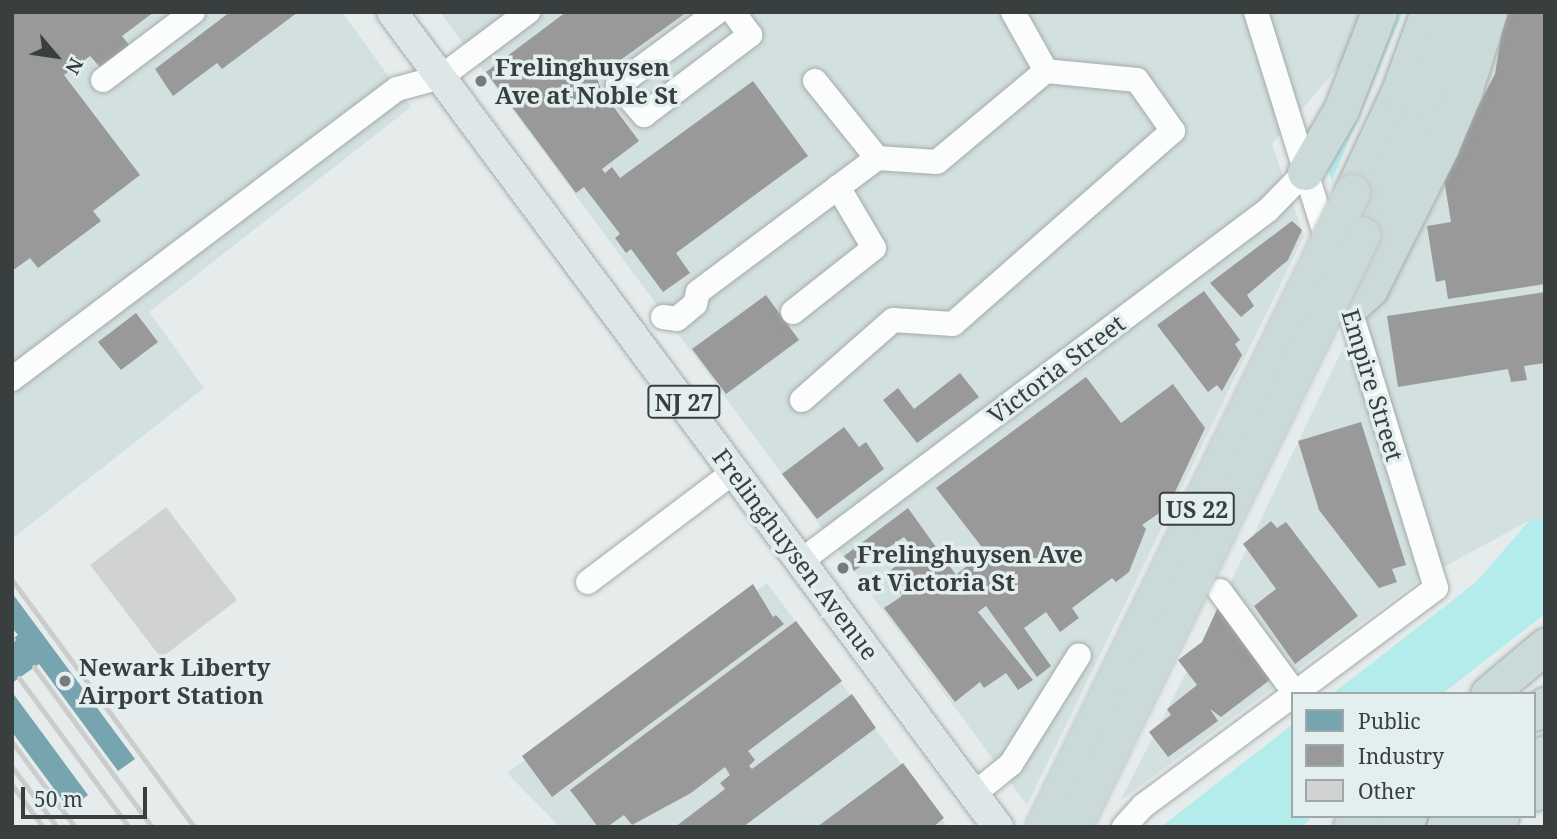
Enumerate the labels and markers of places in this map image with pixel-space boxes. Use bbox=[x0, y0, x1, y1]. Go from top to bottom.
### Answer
place label: Frelinghuysen Ave at Noble St bbox=[495, 53, 678, 109]
marker: Frelinghuysen Ave at Noble St bbox=[473, 73, 489, 89]
place label: Frelinghuysen Ave at Victoria St bbox=[857, 540, 1083, 596]
marker: Frelinghuysen Ave at Victoria St bbox=[835, 560, 851, 576]
place label: Newark Liberty Airport Station bbox=[79, 653, 270, 709]
marker: Newark Liberty Airport Station bbox=[57, 673, 73, 689]

